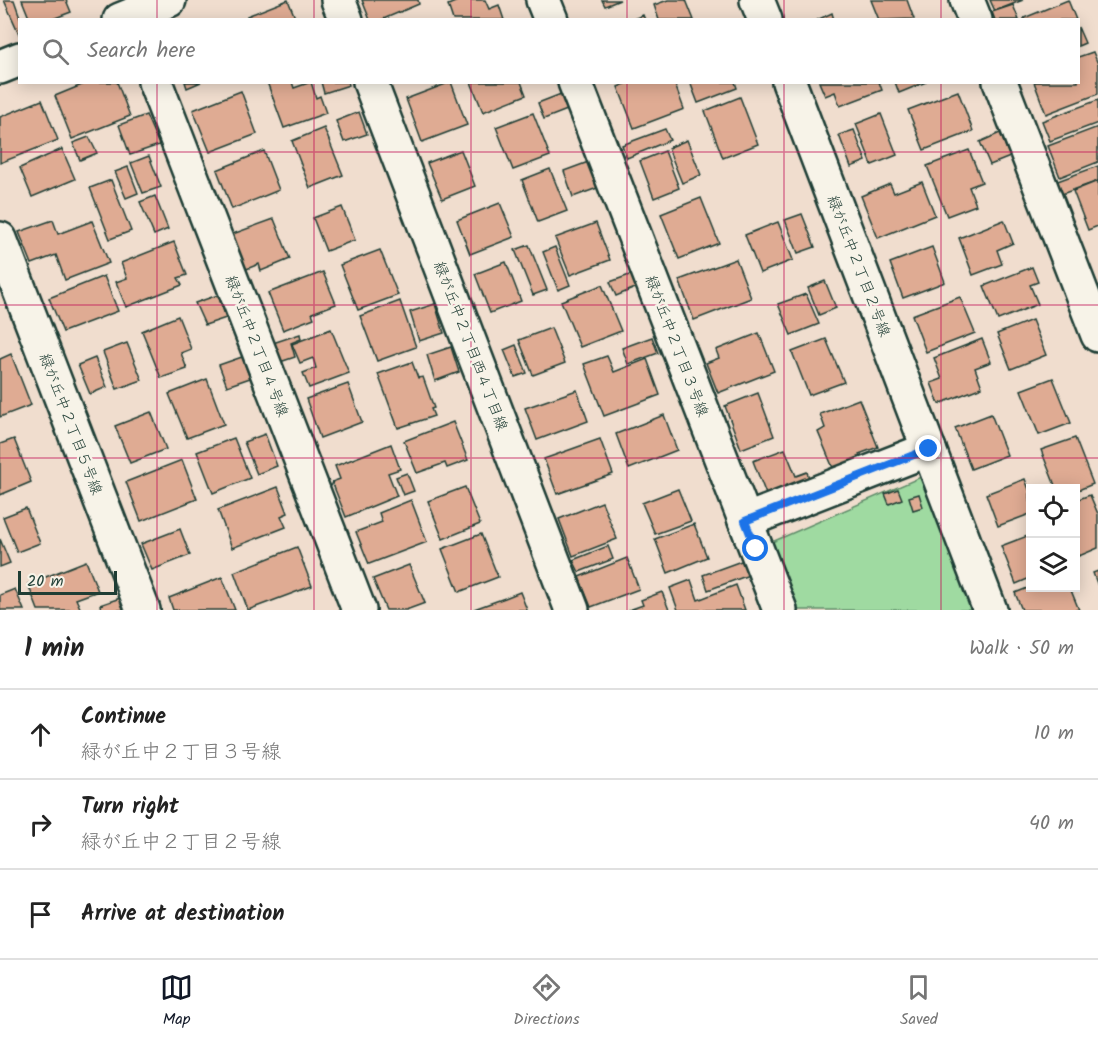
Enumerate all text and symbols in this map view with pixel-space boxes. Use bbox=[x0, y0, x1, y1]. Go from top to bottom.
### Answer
search box bbox=[18, 18, 1080, 84]
text: Search here bbox=[87, 34, 195, 69]
icon: search bbox=[39, 35, 72, 68]
street label: 緑が丘中２丁目２号線 bbox=[820, 192, 896, 341]
street label: 緑が丘中２丁目西４丁目線 bbox=[427, 258, 514, 435]
street label: 緑が丘中２丁目４号線 bbox=[218, 272, 294, 421]
street label: 緑が丘中２丁目３号線 bbox=[638, 272, 714, 421]
street label: 緑が丘中２丁目５号線 bbox=[32, 350, 108, 499]
route end bbox=[915, 435, 941, 461]
map controls bbox=[1026, 484, 1080, 592]
button: locate bbox=[1026, 484, 1080, 538]
route start bbox=[742, 535, 768, 561]
button: layers bbox=[1026, 538, 1080, 592]
scale bar bbox=[18, 568, 117, 596]
text: 20 m bbox=[27, 569, 63, 594]
text: 1 min bbox=[24, 628, 84, 670]
text: Walk · 50 m bbox=[969, 633, 1074, 665]
text: Continue bbox=[81, 700, 166, 735]
icon: ahead bbox=[24, 718, 57, 751]
text: 10 m bbox=[1034, 718, 1074, 750]
text: 緑が丘中２丁目３号線 bbox=[81, 737, 281, 769]
text: Turn right bbox=[81, 790, 179, 825]
icon: right bbox=[24, 808, 57, 841]
text: 40 m bbox=[1029, 808, 1074, 840]
text: 緑が丘中２丁目２号線 bbox=[81, 827, 281, 859]
text: Arrive at destination bbox=[81, 897, 284, 932]
icon: arrive bbox=[24, 898, 57, 931]
tab: Map bbox=[160, 971, 193, 1032]
tab: Directions bbox=[513, 971, 580, 1032]
tab: Saved bbox=[900, 971, 938, 1032]

